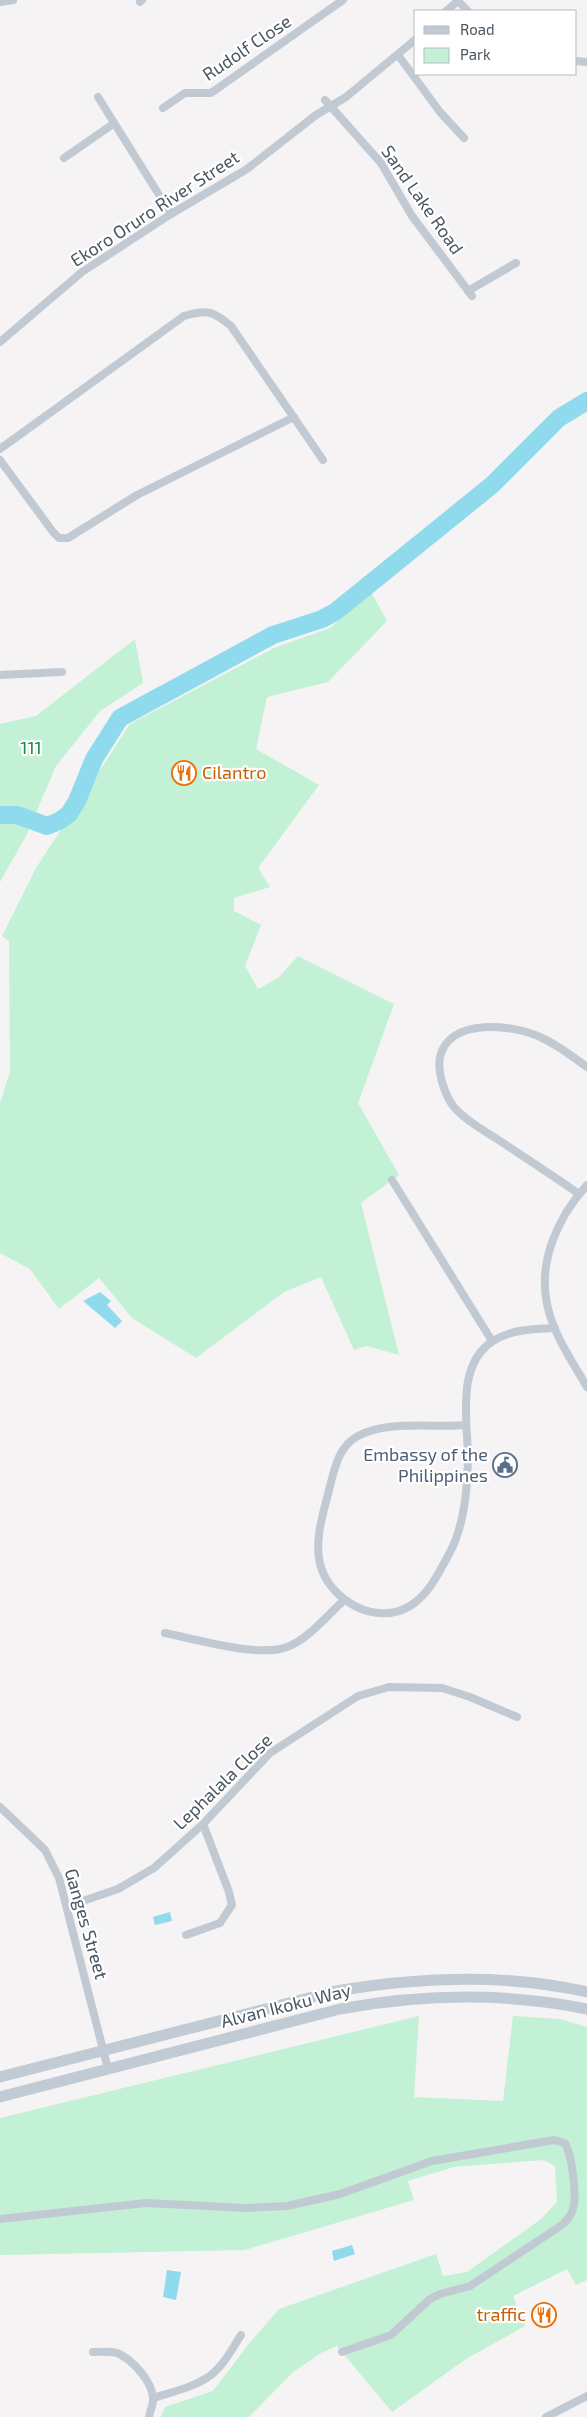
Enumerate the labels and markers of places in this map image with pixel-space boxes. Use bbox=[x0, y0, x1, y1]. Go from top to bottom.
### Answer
restaurant icon: Cilantro bbox=[171, 760, 197, 786]
place label: Cilantro bbox=[202, 761, 266, 783]
place label: Embassy of the Philippines bbox=[363, 1443, 488, 1486]
public building icon: Embassy of the Philippines bbox=[492, 1452, 518, 1478]
restaurant icon: traffic bbox=[531, 2302, 557, 2328]
place label: traffic bbox=[477, 2303, 526, 2325]

